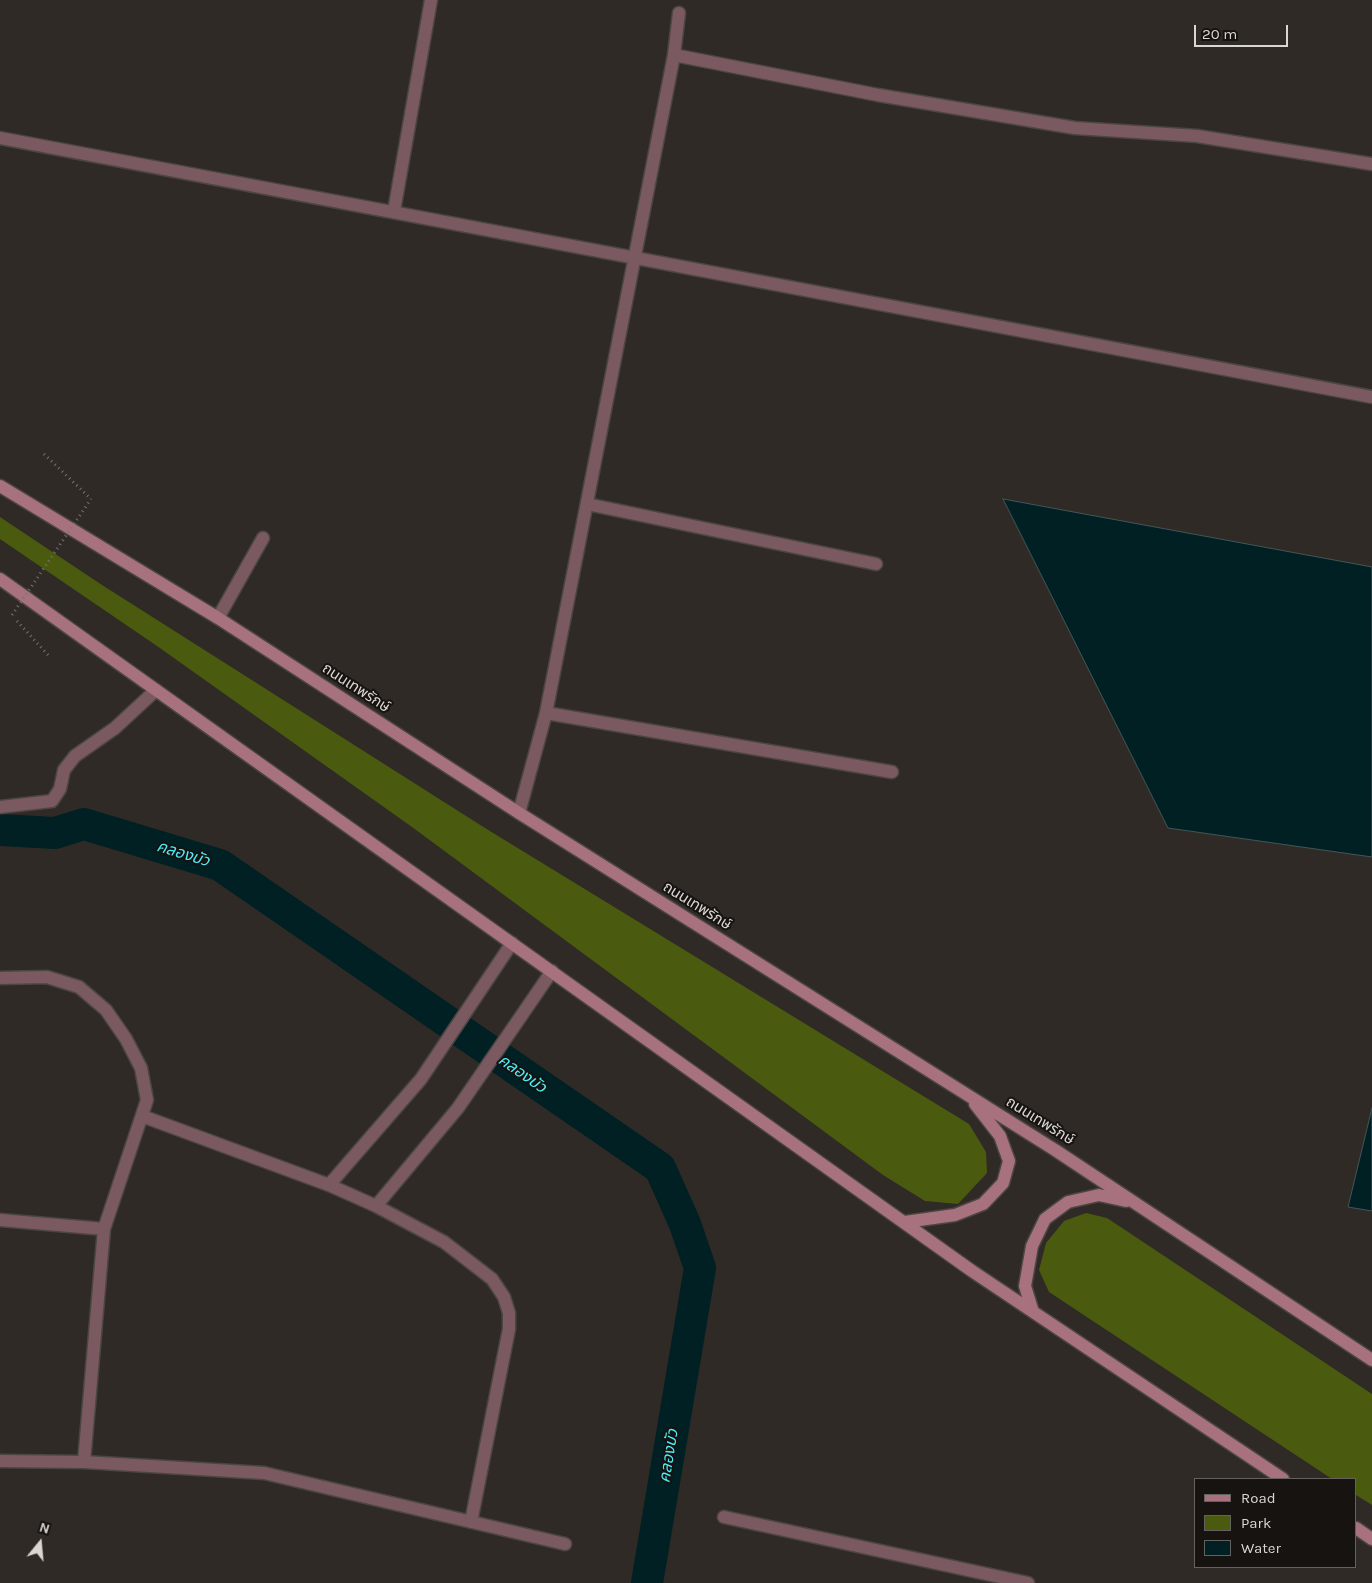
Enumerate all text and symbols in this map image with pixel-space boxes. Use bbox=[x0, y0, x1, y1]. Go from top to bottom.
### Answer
scale bar bbox=[1197, 15, 1291, 47]
text: 20 m bbox=[1202, 25, 1237, 43]
street label: ถนนเทพรักษ์ bbox=[319, 659, 393, 717]
water label: คลองบัว bbox=[154, 837, 212, 871]
street label: ถนนเทพรักษ์ bbox=[659, 878, 735, 934]
water label: คลองบัว bbox=[494, 1051, 550, 1097]
street label: ถนนเทพรักษ์ bbox=[1002, 1093, 1078, 1149]
water label: คลองบัว bbox=[655, 1428, 683, 1484]
legend bbox=[1194, 1478, 1357, 1568]
text: Road bbox=[1241, 1489, 1276, 1507]
text: Park bbox=[1241, 1514, 1271, 1532]
north arrow bbox=[15, 1518, 65, 1568]
text: N bbox=[37, 1519, 52, 1538]
text: Water bbox=[1241, 1539, 1281, 1557]

